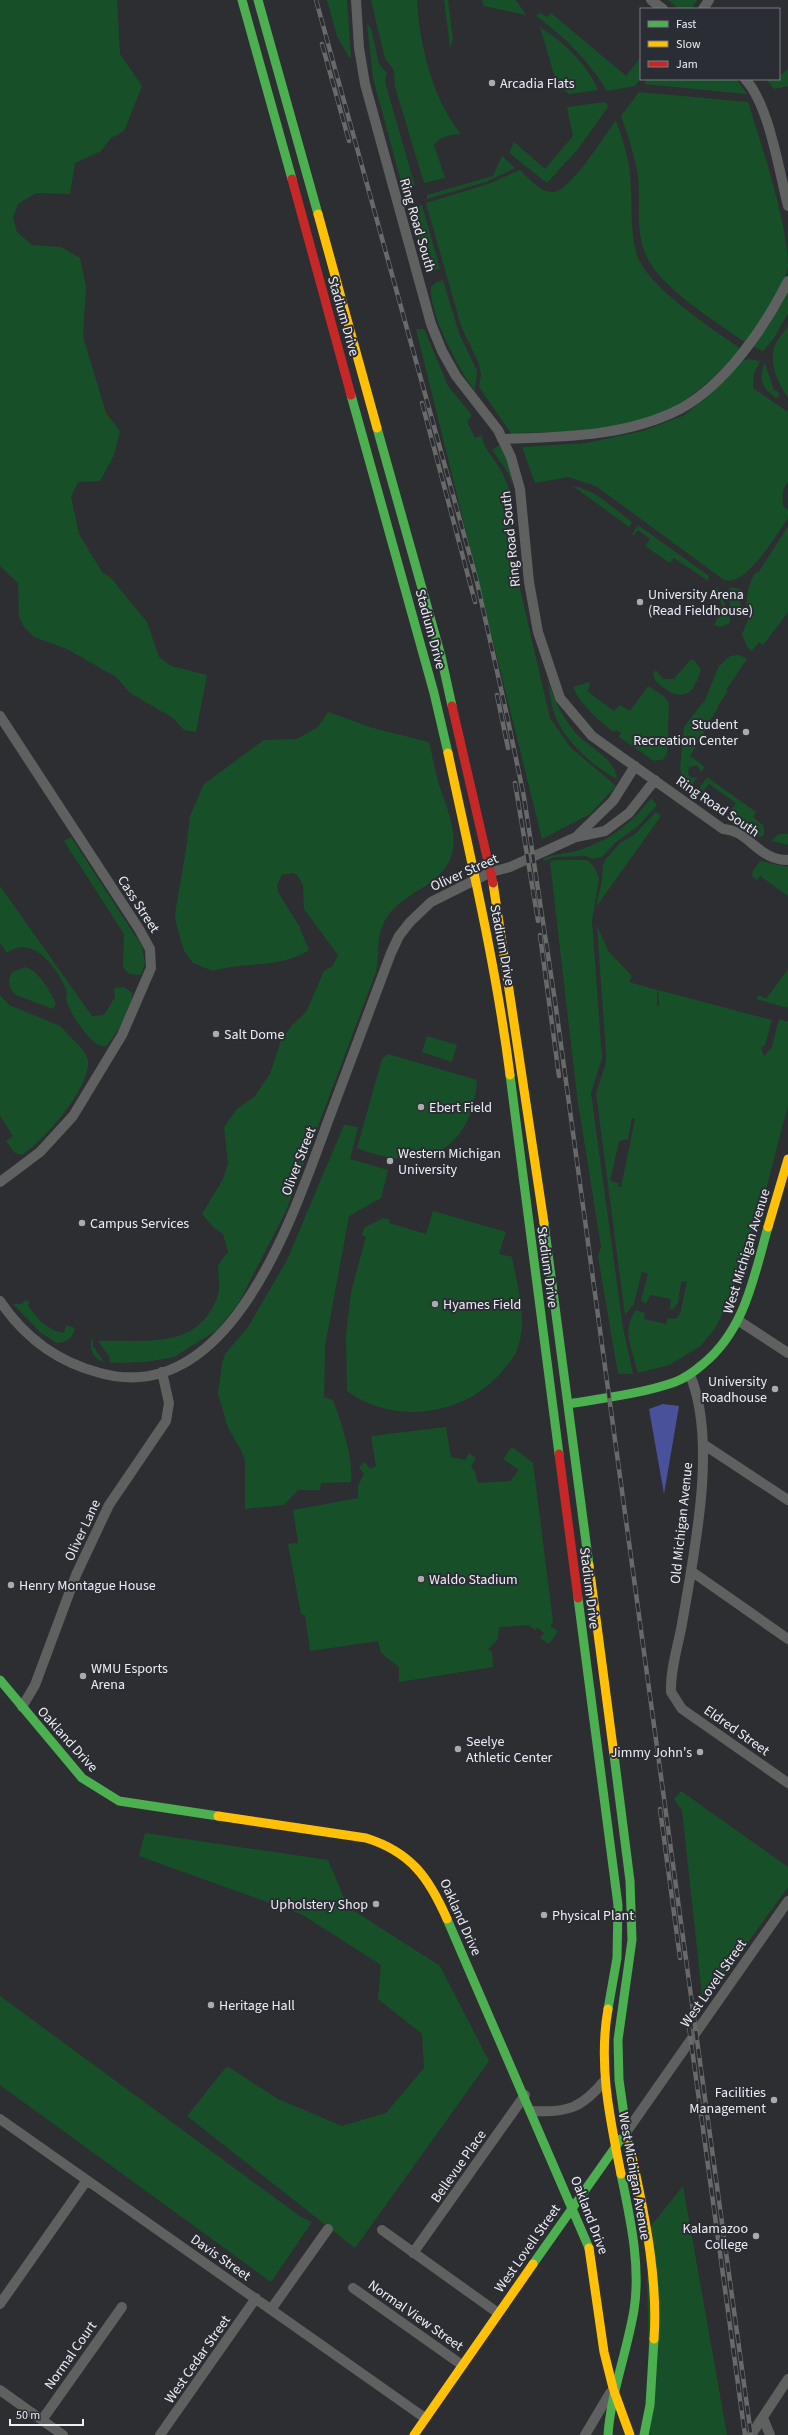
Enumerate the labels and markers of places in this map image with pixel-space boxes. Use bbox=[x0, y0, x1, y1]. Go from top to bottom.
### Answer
place label: Arcadia Flats bbox=[500, 74, 575, 94]
marker: Arcadia Flats bbox=[487, 78, 497, 88]
place label: University Arena (Read Fieldhouse) bbox=[648, 585, 753, 621]
marker: University Arena (Read Fieldhouse) bbox=[635, 597, 645, 607]
place label: Student Recreation Center bbox=[633, 715, 738, 751]
marker: Student Recreation Center bbox=[741, 727, 751, 737]
place label: Salt Dome bbox=[224, 1025, 284, 1045]
marker: Salt Dome bbox=[211, 1029, 221, 1039]
place label: Ebert Field bbox=[429, 1098, 492, 1118]
marker: Ebert Field bbox=[416, 1102, 426, 1112]
place label: Western Michigan University bbox=[398, 1144, 501, 1180]
marker: Western Michigan University bbox=[385, 1156, 395, 1166]
place label: Campus Services bbox=[90, 1214, 189, 1234]
marker: Campus Services bbox=[77, 1218, 87, 1228]
place label: Hyames Field bbox=[443, 1295, 521, 1315]
marker: Hyames Field bbox=[430, 1299, 440, 1309]
place label: University Roadhouse bbox=[701, 1372, 767, 1408]
marker: University Roadhouse bbox=[770, 1384, 780, 1394]
place label: Waldo Stadium bbox=[429, 1570, 518, 1590]
marker: Waldo Stadium bbox=[416, 1574, 426, 1584]
place label: Henry Montague House bbox=[19, 1576, 156, 1596]
marker: Henry Montague House bbox=[6, 1580, 16, 1590]
place label: WMU Esports Arena bbox=[91, 1659, 168, 1695]
marker: WMU Esports Arena bbox=[78, 1671, 88, 1681]
place label: Seelye Athletic Center bbox=[466, 1732, 553, 1768]
place label: Jimmy John's bbox=[611, 1743, 692, 1763]
marker: Seelye Athletic Center bbox=[453, 1744, 463, 1754]
marker: Jimmy John's bbox=[695, 1747, 705, 1757]
place label: Upholstery Shop bbox=[270, 1895, 368, 1915]
marker: Upholstery Shop bbox=[371, 1899, 381, 1909]
place label: Physical Plant bbox=[552, 1906, 634, 1926]
marker: Physical Plant bbox=[539, 1910, 549, 1920]
place label: Heritage Hall bbox=[219, 1996, 295, 2016]
marker: Heritage Hall bbox=[206, 2000, 216, 2010]
place label: Facilities Management bbox=[689, 2083, 766, 2119]
marker: Facilities Management bbox=[769, 2095, 779, 2105]
place label: Kalamazoo College bbox=[683, 2219, 748, 2255]
marker: Kalamazoo College bbox=[751, 2231, 761, 2241]

